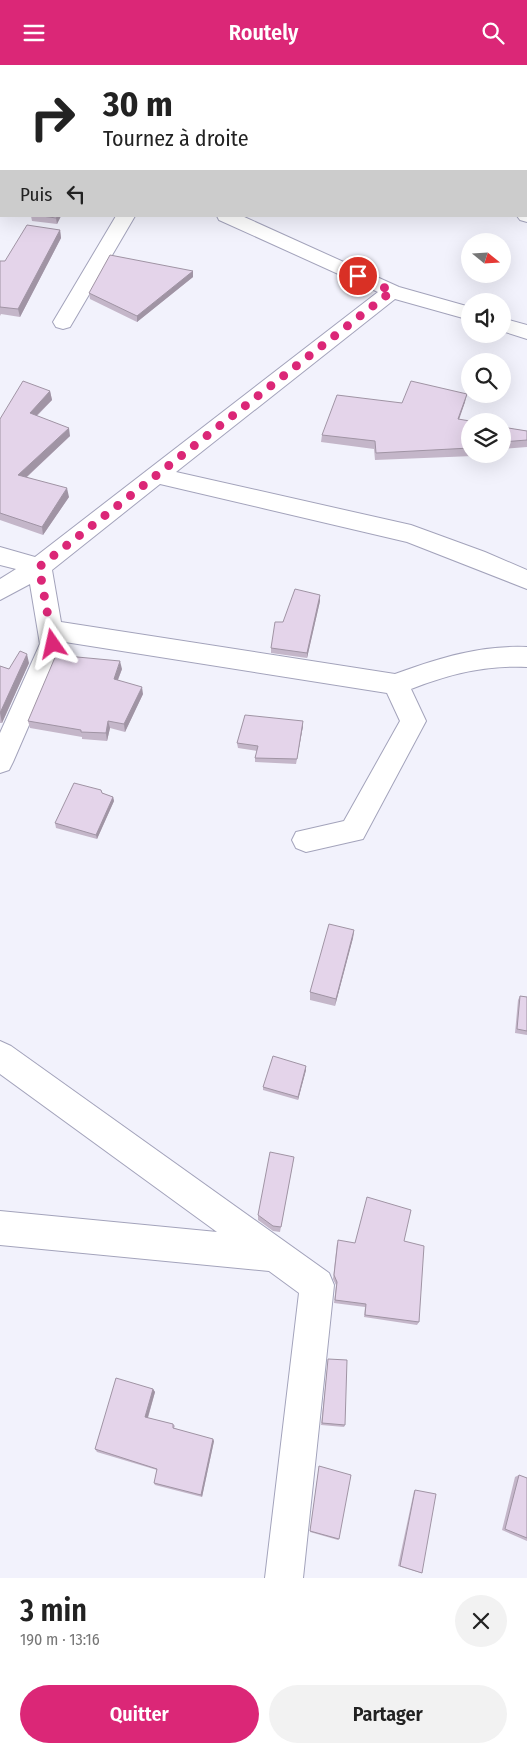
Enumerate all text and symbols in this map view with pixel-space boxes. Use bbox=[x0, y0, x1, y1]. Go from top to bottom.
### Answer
icon: menu bbox=[20, 19, 48, 47]
text: Routely bbox=[229, 19, 298, 46]
icon: search bbox=[479, 19, 507, 47]
text: 30 m bbox=[103, 83, 173, 125]
icon: right bbox=[20, 85, 85, 150]
text: Tournez à droite bbox=[103, 125, 249, 152]
icon: left bbox=[62, 180, 90, 208]
text: Puis bbox=[20, 183, 52, 206]
north arrow bbox=[461, 233, 511, 283]
map controls bbox=[461, 233, 511, 463]
pin bbox=[337, 255, 379, 297]
icon: arrive bbox=[344, 262, 372, 290]
button: sound bbox=[461, 293, 511, 343]
button: search bbox=[461, 353, 511, 403]
button: layers bbox=[461, 413, 511, 463]
position arrow bbox=[26, 617, 78, 669]
text: 3 min bbox=[20, 1593, 87, 1629]
button: close bbox=[455, 1595, 507, 1647]
text: 190 m · 13:16 bbox=[20, 1630, 100, 1649]
button: Quitter bbox=[20, 1685, 259, 1743]
button: Partager bbox=[269, 1685, 507, 1743]

